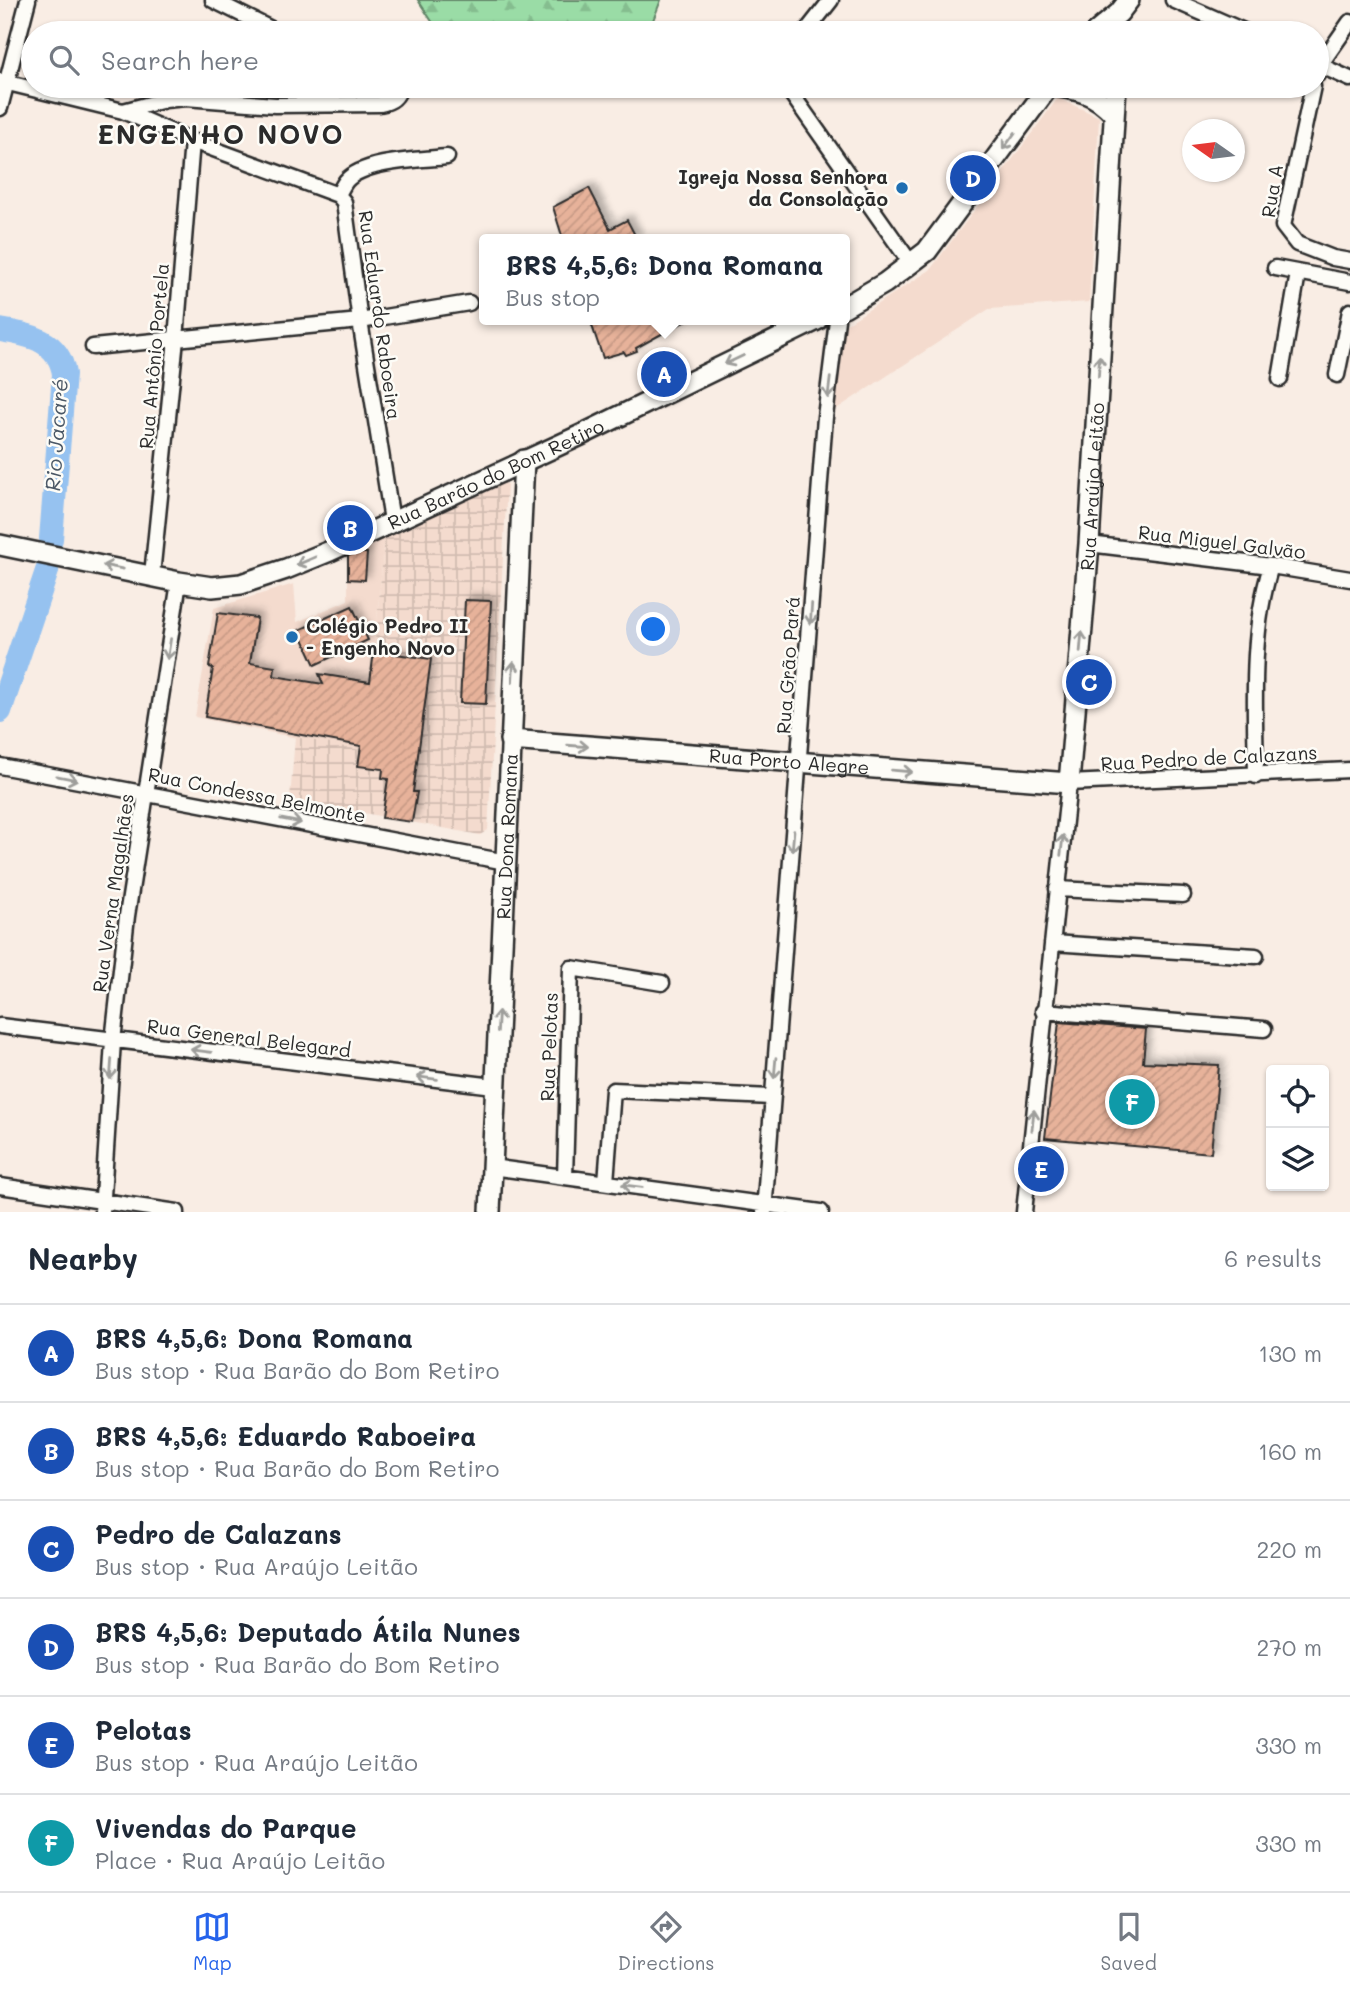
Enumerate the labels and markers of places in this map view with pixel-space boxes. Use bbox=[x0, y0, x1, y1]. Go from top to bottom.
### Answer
pin: D bbox=[950, 152, 996, 204]
place label: Igreja Nossa Senhora da Consolação bbox=[678, 164, 888, 211]
marker: Igreja Nossa Senhora da Consolação bbox=[894, 180, 910, 196]
pin: A bbox=[641, 348, 687, 400]
pin: B bbox=[327, 502, 373, 554]
place label: Colégio Pedro II - Engenho Novo bbox=[306, 613, 469, 660]
marker: Colégio Pedro II - Engenho Novo bbox=[284, 629, 300, 645]
pin: C bbox=[1066, 656, 1112, 708]
pin: F bbox=[1109, 1076, 1155, 1128]
pin: E bbox=[1018, 1143, 1064, 1195]

